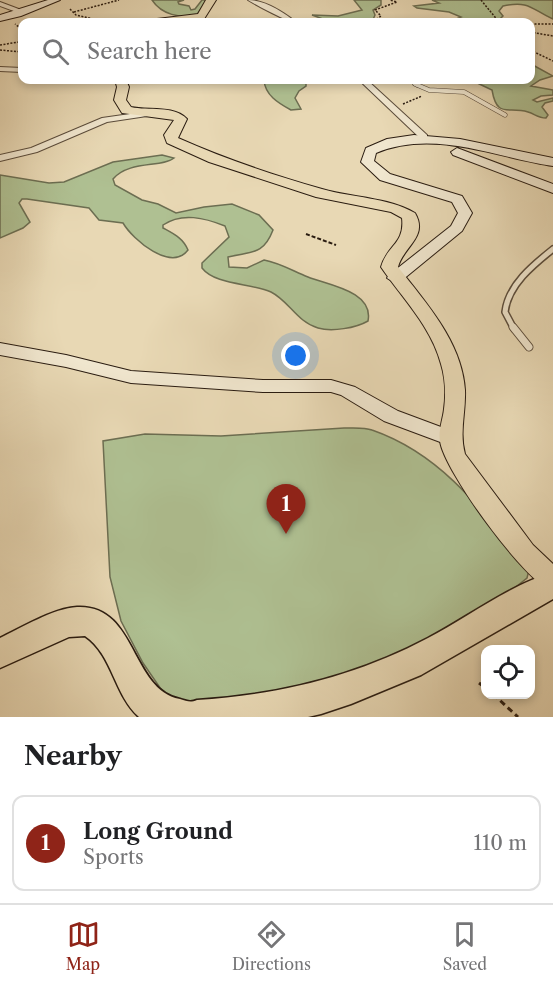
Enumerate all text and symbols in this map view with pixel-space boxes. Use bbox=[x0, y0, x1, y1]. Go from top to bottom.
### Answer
search box bbox=[18, 18, 535, 84]
icon: search bbox=[39, 35, 72, 68]
text: Search here bbox=[87, 38, 212, 65]
your location bbox=[281, 341, 310, 370]
pin: 1 bbox=[266, 484, 306, 534]
map controls bbox=[481, 645, 535, 699]
button: locate bbox=[481, 645, 535, 699]
text: Nearby bbox=[24, 740, 122, 772]
text: Long Ground bbox=[83, 818, 233, 845]
text: 1 bbox=[41, 831, 50, 855]
text: 110 m bbox=[474, 831, 527, 855]
text: Sports bbox=[83, 845, 144, 869]
tab: Map bbox=[66, 918, 100, 974]
tab: Directions bbox=[232, 918, 311, 974]
tab: Saved bbox=[443, 918, 487, 974]

